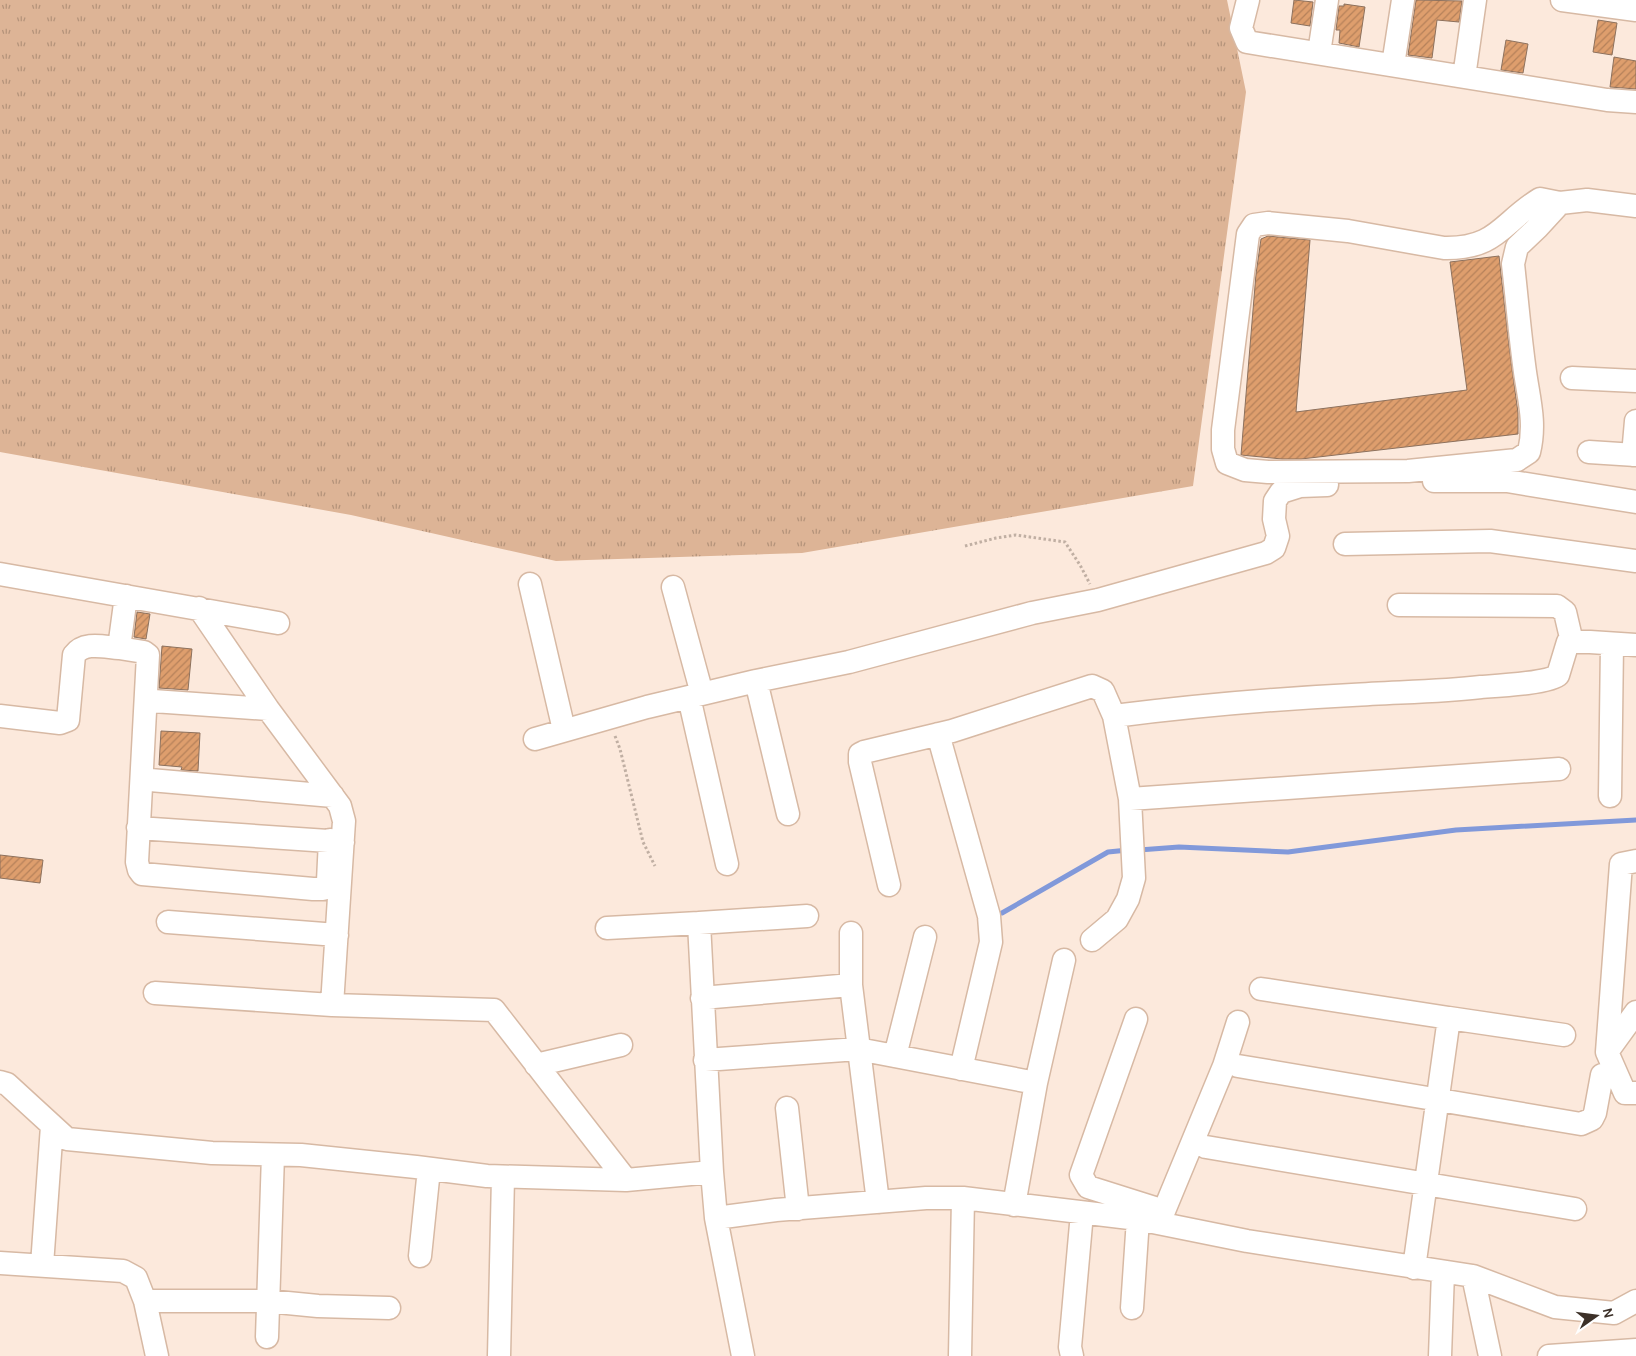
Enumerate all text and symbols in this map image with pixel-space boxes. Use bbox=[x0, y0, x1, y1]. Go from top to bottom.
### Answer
north arrow bbox=[1571, 1291, 1621, 1341]
text: N bbox=[1599, 1306, 1618, 1320]

